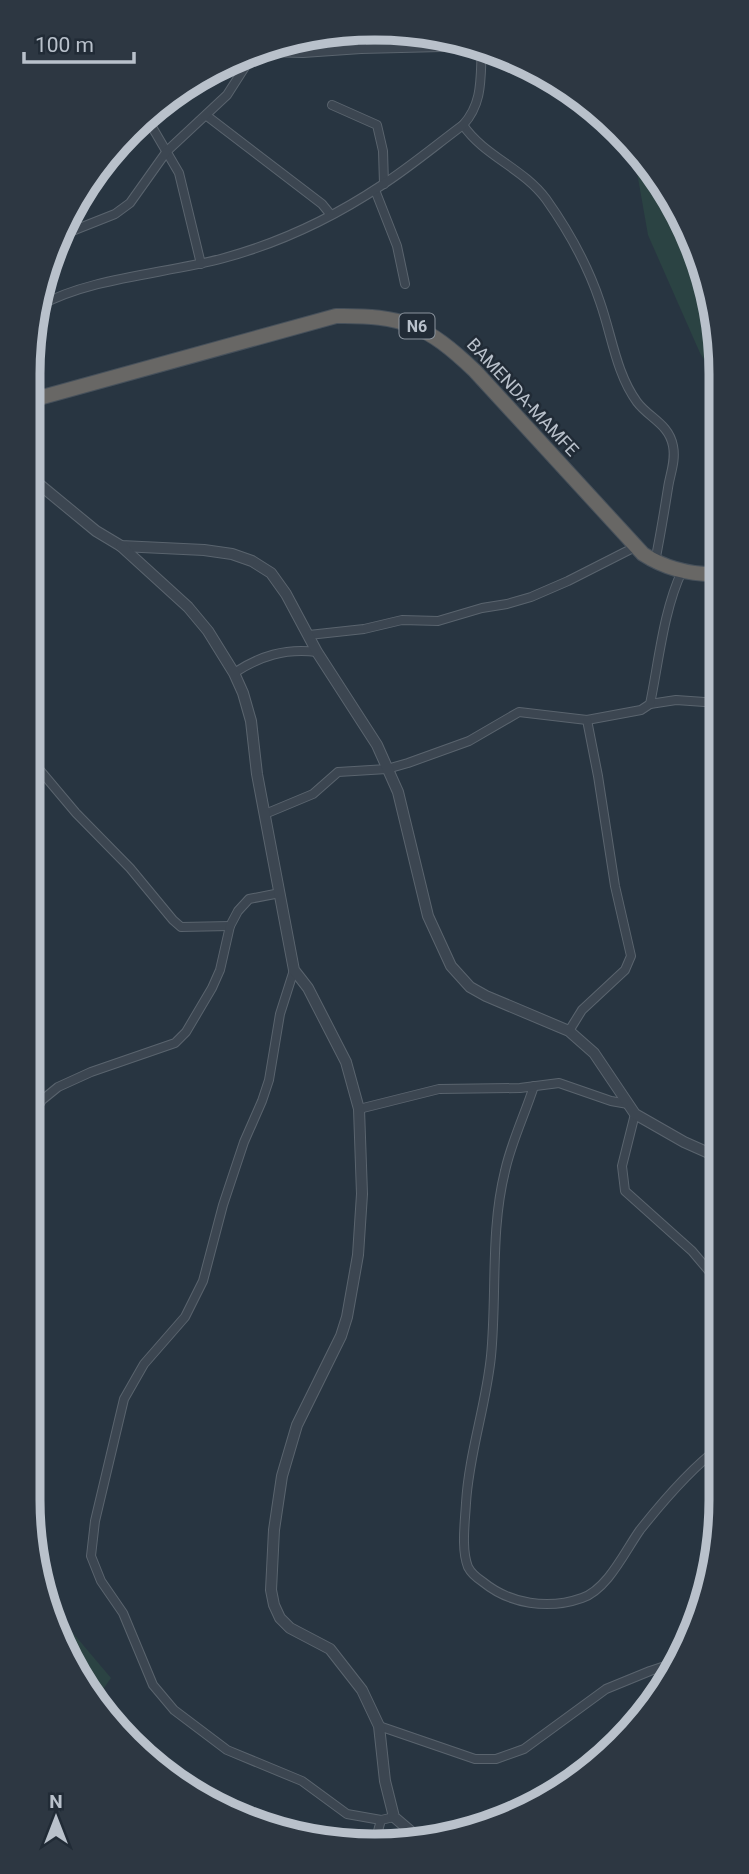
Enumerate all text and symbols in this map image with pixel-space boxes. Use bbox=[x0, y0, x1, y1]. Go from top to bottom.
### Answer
scale bar bbox=[24, 21, 135, 65]
text: 100 m bbox=[35, 33, 94, 57]
road number: N6 bbox=[400, 314, 434, 338]
street label: BAMENDA-MAMFE bbox=[463, 334, 583, 460]
north arrow bbox=[21, 1783, 91, 1853]
text: N bbox=[49, 1790, 63, 1813]

